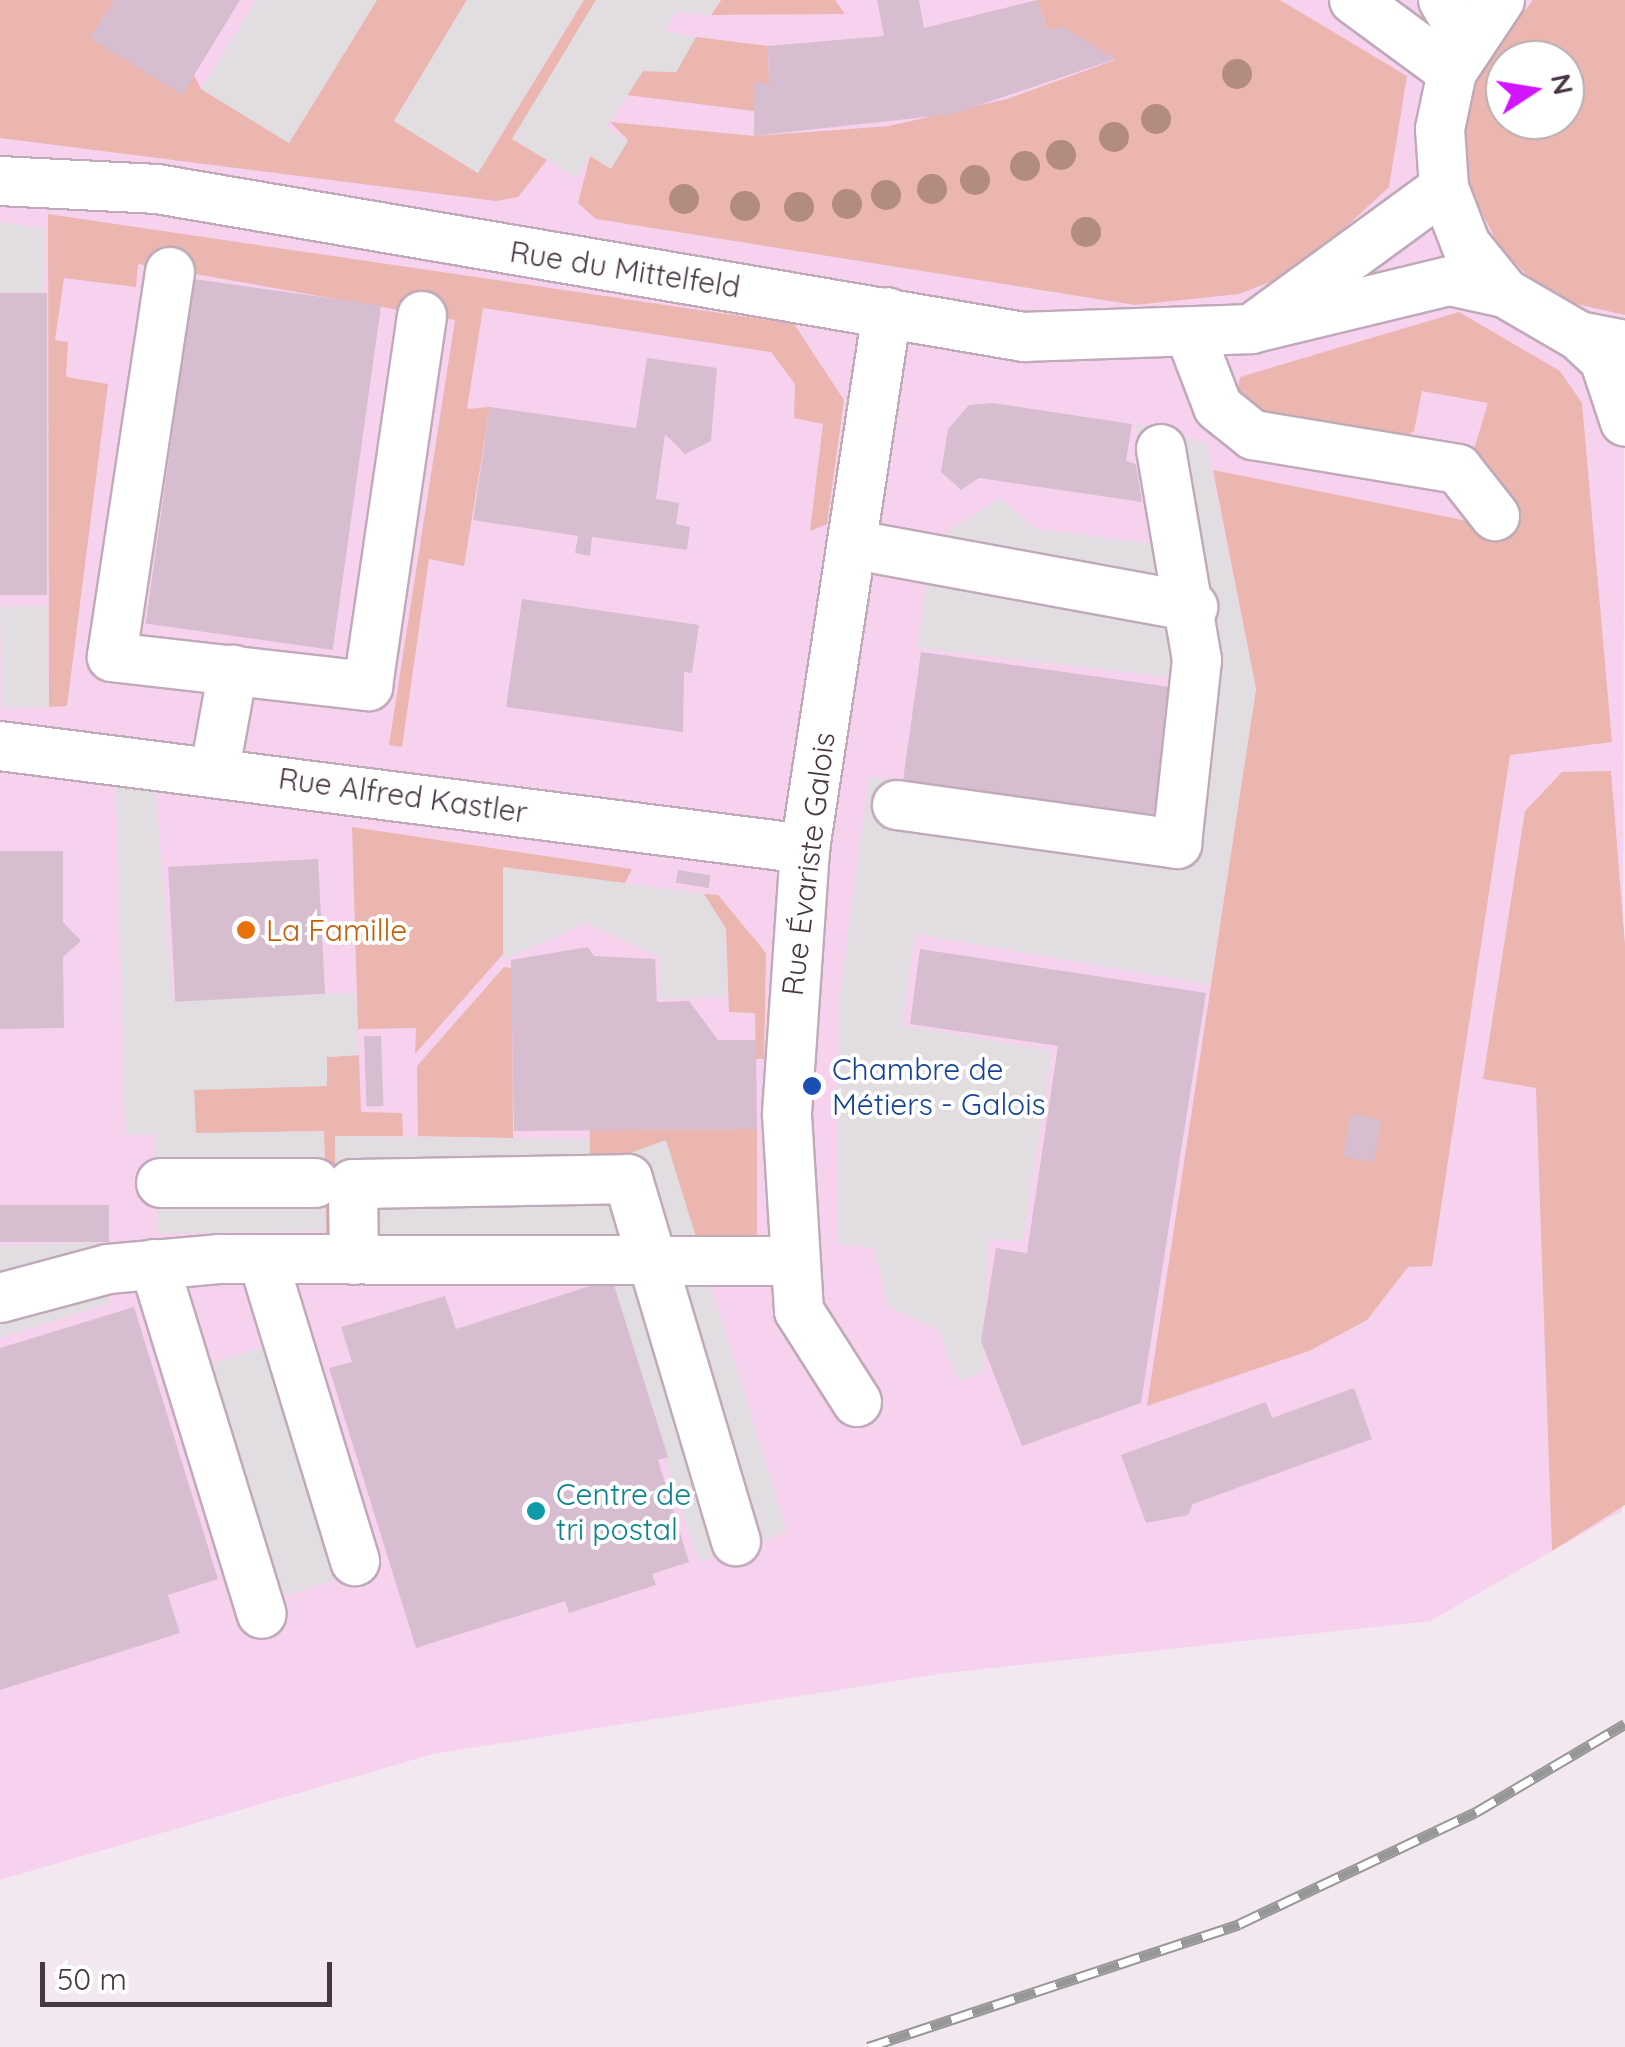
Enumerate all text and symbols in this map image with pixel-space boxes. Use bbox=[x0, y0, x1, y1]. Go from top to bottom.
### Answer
north arrow bbox=[1485, 40, 1585, 140]
text: N bbox=[1544, 70, 1582, 98]
street label: Rue du Mittelfeld bbox=[507, 233, 743, 305]
street label: Rue Évariste Galois bbox=[774, 730, 842, 998]
street label: Rue Alfred Kastler bbox=[276, 760, 530, 830]
place label: La Famille bbox=[266, 912, 407, 948]
marker: La Famille bbox=[235, 919, 257, 941]
place label: Chambre de Métiers - Galois bbox=[832, 1051, 1046, 1122]
marker: Chambre de Métiers - Galois bbox=[801, 1075, 823, 1097]
place label: Centre de tri postal bbox=[556, 1476, 691, 1546]
marker: Centre de tri postal bbox=[525, 1500, 547, 1522]
scale bar bbox=[45, 1942, 338, 2004]
text: 50 m bbox=[57, 1960, 127, 1998]

